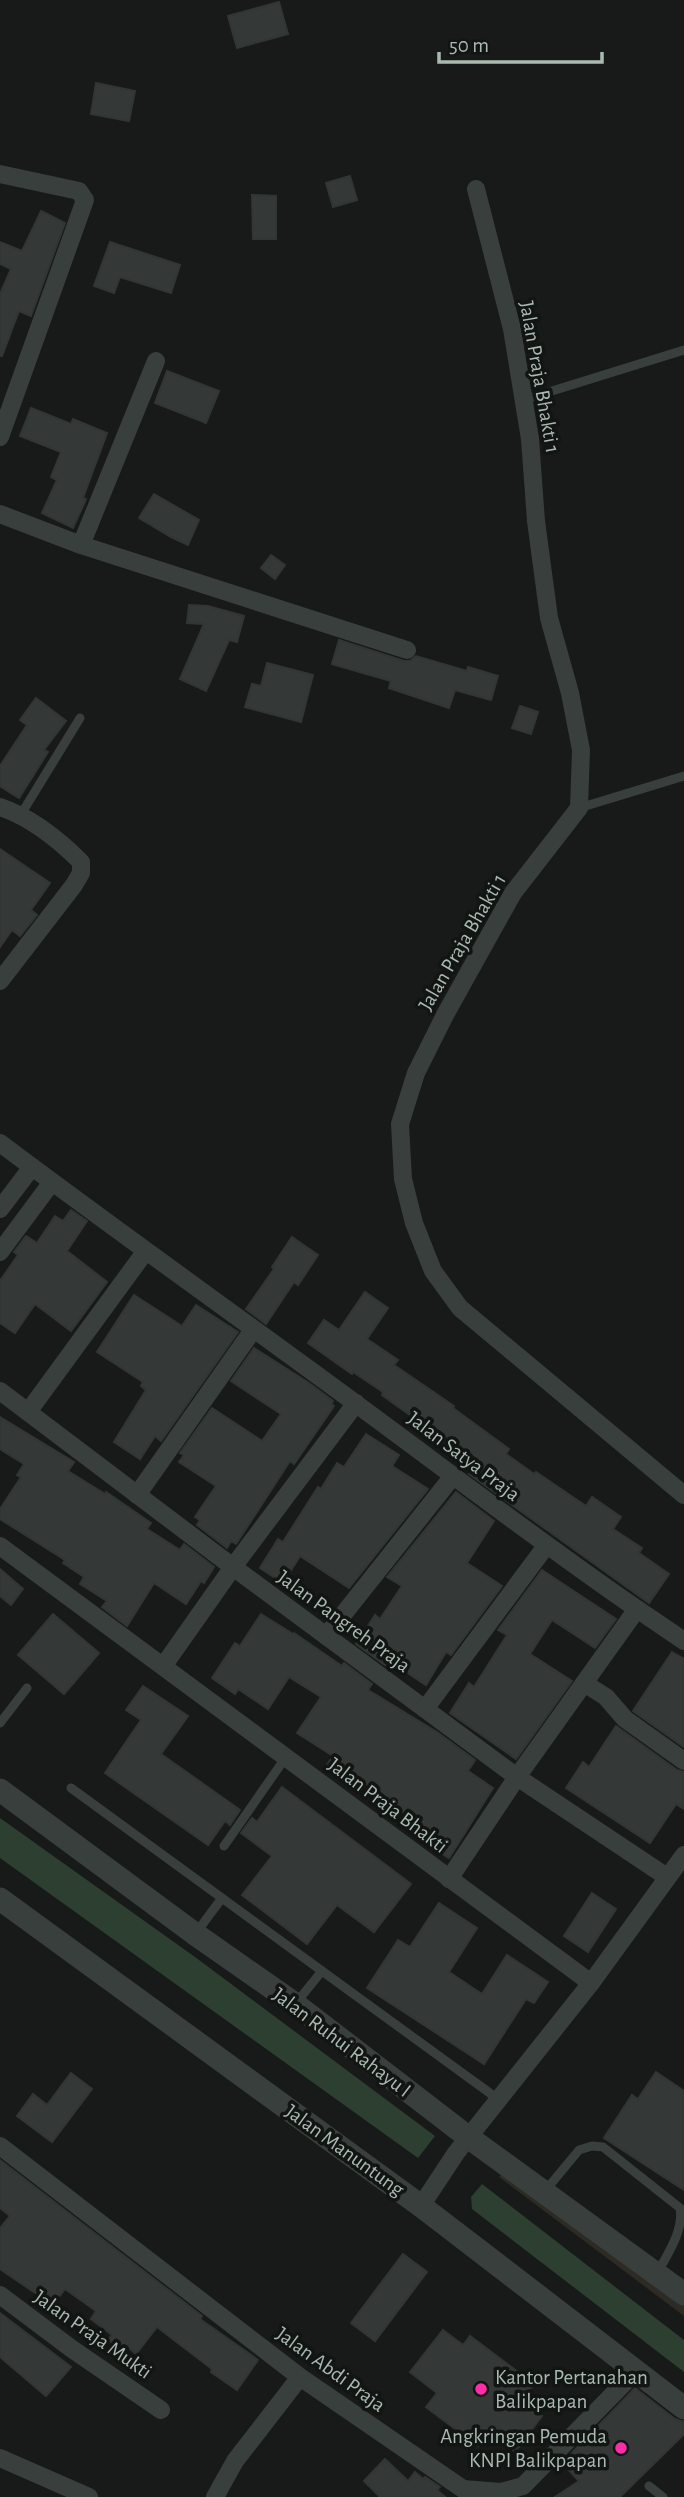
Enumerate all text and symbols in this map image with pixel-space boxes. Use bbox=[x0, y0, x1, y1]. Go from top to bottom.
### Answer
scale bar bbox=[439, 21, 602, 65]
text: 50 m bbox=[449, 35, 489, 56]
street label: Jalan Praja Bhakti 1 bbox=[516, 299, 563, 455]
street label: Jalan Praja Bhakti 1 bbox=[415, 870, 510, 1014]
street label: Jalan Satya Praja bbox=[404, 1407, 524, 1505]
street label: Jalan Pangreh Praja bbox=[273, 1566, 414, 1677]
street label: Jalan Praja Bhakti bbox=[324, 1754, 451, 1857]
street label: Jalan Ruhui Rahayu I bbox=[269, 1984, 415, 2101]
street label: Jalan Manuntung bbox=[281, 2100, 409, 2201]
street label: Jalan Praja Mukti bbox=[30, 2286, 156, 2383]
street label: Jalan Abdi Praja bbox=[272, 2323, 389, 2416]
place label: Kantor Pertanahan Balikpapan bbox=[495, 2367, 648, 2412]
marker: Kantor Pertanahan Balikpapan bbox=[473, 2381, 489, 2397]
place label: Angkringan Pemuda KNPI Balikpapan bbox=[440, 2426, 607, 2471]
marker: Angkringan Pemuda KNPI Balikpapan bbox=[613, 2440, 629, 2456]

